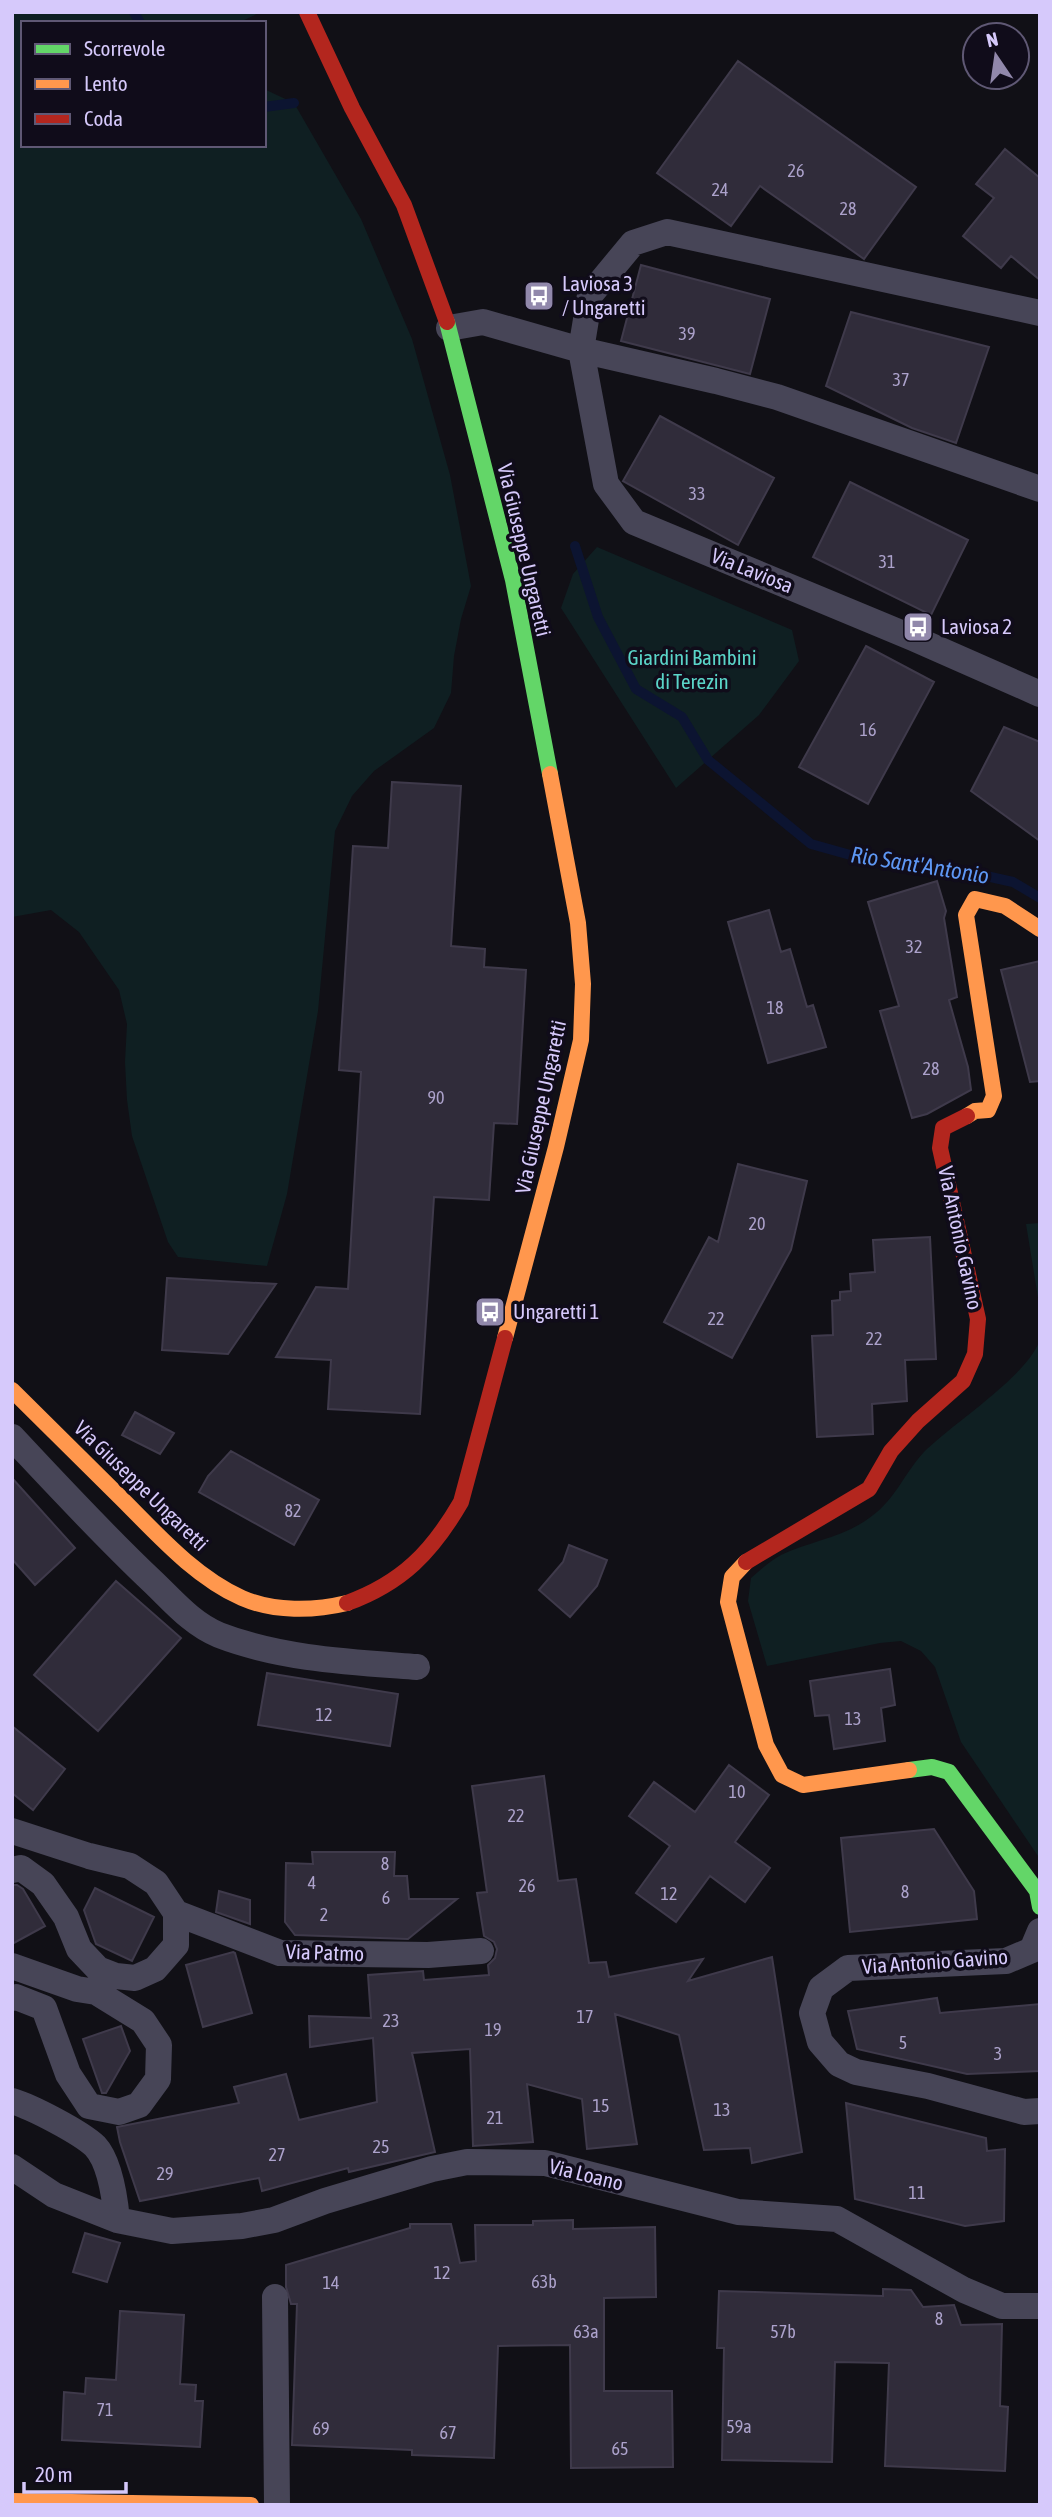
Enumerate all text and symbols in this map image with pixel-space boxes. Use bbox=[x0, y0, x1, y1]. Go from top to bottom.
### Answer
legend bbox=[21, 21, 266, 147]
north arrow bbox=[961, 21, 1031, 91]
text: N bbox=[984, 27, 1000, 51]
text: Scorrevole bbox=[84, 36, 165, 60]
text: Lento bbox=[84, 71, 128, 95]
text: Coda bbox=[84, 106, 123, 130]
house number: 26 bbox=[788, 160, 804, 181]
house number: 24 bbox=[712, 179, 728, 200]
house number: 28 bbox=[840, 198, 856, 219]
place label: Laviosa 3 / Ungaretti bbox=[562, 271, 646, 319]
bus stop icon: Laviosa 3 / Ungaretti bbox=[522, 279, 556, 313]
house number: 39 bbox=[679, 323, 695, 344]
house number: 37 bbox=[893, 369, 909, 390]
street label: Via Giuseppe Ungaretti bbox=[493, 461, 557, 639]
house number: 33 bbox=[689, 483, 705, 504]
street label: Via Laviosa bbox=[708, 543, 797, 597]
house number: 31 bbox=[879, 551, 895, 572]
bus stop icon: Laviosa 2 bbox=[901, 610, 935, 644]
place label: Laviosa 2 bbox=[941, 614, 1012, 638]
park label: Giardini Bambini di Terezin bbox=[627, 645, 757, 693]
house number: 16 bbox=[860, 719, 876, 740]
water label: Rio Sant'Antonio bbox=[849, 841, 991, 889]
house number: 32 bbox=[906, 936, 922, 957]
house number: 18 bbox=[767, 997, 783, 1018]
street label: Via Giuseppe Ungaretti bbox=[510, 1018, 570, 1196]
house number: 28 bbox=[923, 1058, 939, 1079]
house number: 90 bbox=[428, 1087, 444, 1108]
street label: Via Antonio Gavino bbox=[934, 1164, 988, 1312]
house number: 20 bbox=[749, 1213, 765, 1234]
bus stop icon: Ungaretti 1 bbox=[473, 1295, 507, 1329]
place label: Ungaretti 1 bbox=[513, 1299, 599, 1323]
house number: 22 bbox=[708, 1308, 724, 1329]
house number: 22 bbox=[866, 1328, 882, 1349]
street label: Via Giuseppe Ungaretti bbox=[70, 1415, 214, 1555]
house number: 82 bbox=[285, 1500, 301, 1521]
house number: 12 bbox=[316, 1704, 332, 1725]
house number: 13 bbox=[845, 1708, 861, 1729]
house number: 10 bbox=[729, 1781, 745, 1802]
house number: 22 bbox=[508, 1805, 524, 1826]
house number: 8 bbox=[381, 1853, 389, 1874]
house number: 4 bbox=[308, 1872, 316, 1893]
house number: 26 bbox=[519, 1875, 535, 1896]
house number: 8 bbox=[901, 1881, 909, 1902]
house number: 12 bbox=[661, 1883, 677, 1904]
house number: 6 bbox=[382, 1887, 390, 1908]
house number: 2 bbox=[320, 1904, 328, 1925]
street label: Via Patmo bbox=[285, 1939, 365, 1965]
street label: Via Antonio Gavino bbox=[861, 1944, 1009, 1978]
house number: 17 bbox=[577, 2006, 593, 2027]
house number: 23 bbox=[383, 2010, 399, 2031]
house number: 19 bbox=[485, 2019, 501, 2040]
house number: 5 bbox=[899, 2032, 907, 2053]
house number: 3 bbox=[994, 2043, 1002, 2064]
house number: 15 bbox=[593, 2095, 609, 2116]
house number: 13 bbox=[714, 2099, 730, 2120]
house number: 21 bbox=[487, 2107, 503, 2128]
house number: 25 bbox=[373, 2136, 389, 2157]
house number: 27 bbox=[269, 2144, 285, 2165]
street label: Via Loano bbox=[547, 2153, 626, 2195]
house number: 29 bbox=[157, 2163, 173, 2184]
house number: 11 bbox=[909, 2182, 925, 2203]
house number: 12 bbox=[434, 2262, 450, 2283]
house number: 63b bbox=[531, 2271, 557, 2292]
house number: 14 bbox=[323, 2272, 339, 2293]
house number: 8 bbox=[935, 2308, 943, 2329]
house number: 63a bbox=[573, 2321, 599, 2342]
house number: 57b bbox=[770, 2321, 796, 2342]
house number: 71 bbox=[97, 2399, 113, 2420]
house number: 59a bbox=[726, 2416, 752, 2437]
house number: 69 bbox=[313, 2418, 329, 2439]
house number: 67 bbox=[440, 2422, 456, 2443]
house number: 65 bbox=[612, 2438, 628, 2459]
scale bar bbox=[24, 2450, 126, 2494]
text: 20 m bbox=[35, 2462, 73, 2486]

